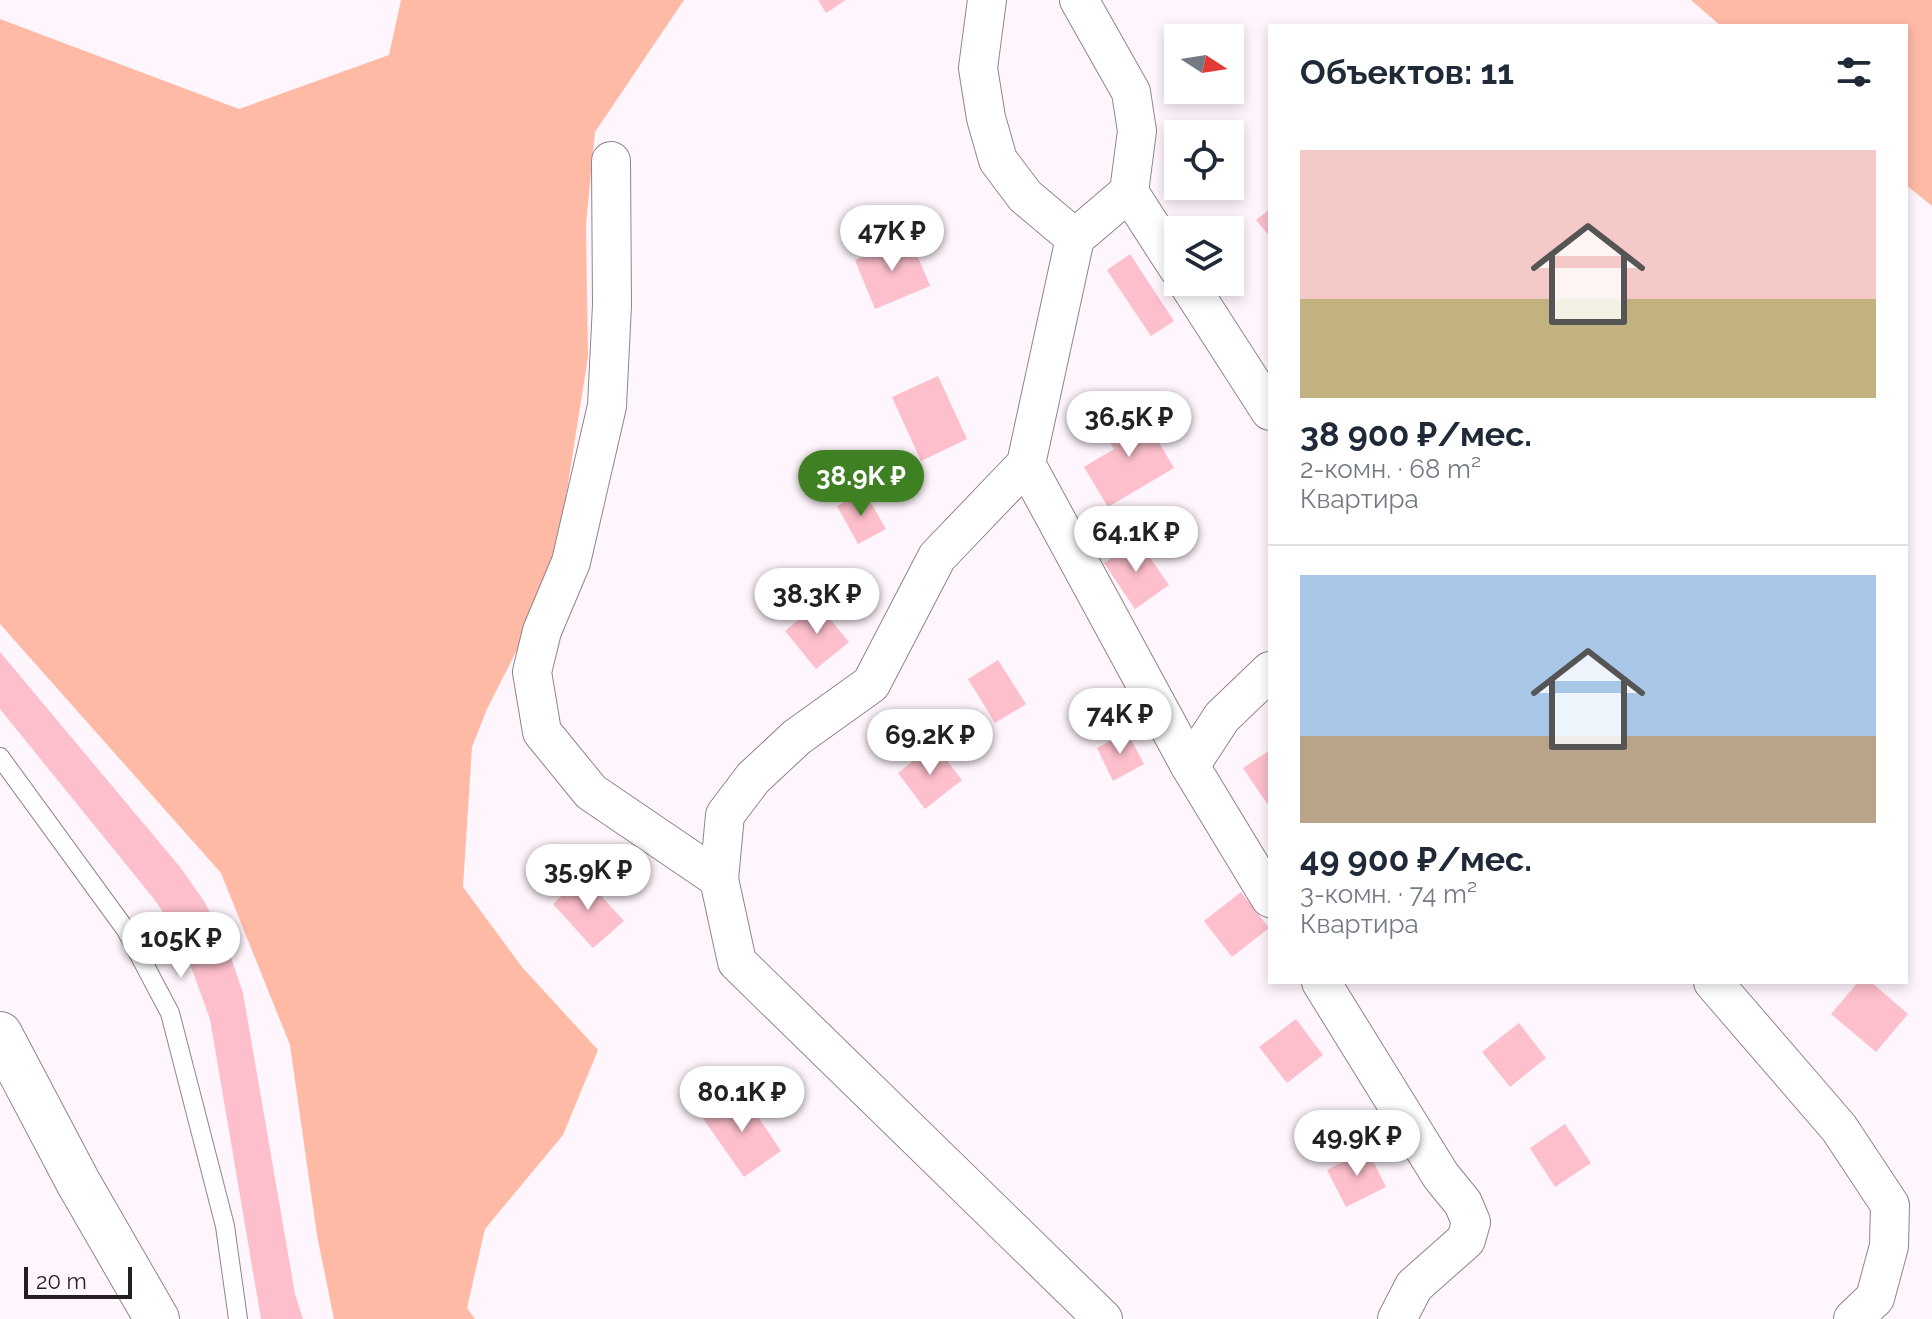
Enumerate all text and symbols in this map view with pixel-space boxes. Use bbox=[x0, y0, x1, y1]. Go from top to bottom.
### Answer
north arrow bbox=[1164, 24, 1244, 104]
map controls bbox=[1164, 24, 1244, 296]
icon: filters bbox=[1832, 50, 1876, 94]
text: Объектов: 11 bbox=[1300, 52, 1514, 92]
button: locate bbox=[1164, 120, 1244, 200]
icon: home bbox=[1516, 202, 1660, 346]
pin: 47K ₽ bbox=[836, 205, 948, 273]
text: 47K ₽ bbox=[858, 216, 926, 246]
button: layers bbox=[1164, 216, 1244, 296]
pin: 36.5K ₽ bbox=[1055, 391, 1203, 459]
text: 36.5K ₽ bbox=[1085, 402, 1173, 432]
text: 38 900 ₽/мес. bbox=[1300, 414, 1532, 454]
pin: 38.9K ₽ bbox=[787, 450, 935, 518]
text: 2-комн. · 68 m² bbox=[1300, 454, 1481, 484]
text: 38.9K ₽ bbox=[816, 461, 906, 491]
text: Квартира bbox=[1300, 484, 1419, 514]
pin: 64.1K ₽ bbox=[1062, 506, 1210, 574]
text: 64.1K ₽ bbox=[1092, 517, 1180, 547]
pin: 38.3K ₽ bbox=[743, 568, 891, 636]
text: 38.3K ₽ bbox=[773, 579, 862, 609]
icon: home bbox=[1516, 627, 1660, 771]
pin: 74K ₽ bbox=[1064, 688, 1176, 756]
text: 74K ₽ bbox=[1087, 699, 1153, 729]
pin: 69.2K ₽ bbox=[856, 709, 1004, 777]
text: 69.2K ₽ bbox=[885, 720, 975, 750]
text: 49 900 ₽/мес. bbox=[1300, 839, 1532, 879]
pin: 35.9K ₽ bbox=[514, 844, 662, 912]
text: 35.9K ₽ bbox=[544, 855, 632, 885]
text: 3-комн. · 74 m² bbox=[1300, 879, 1477, 909]
text: Квартира bbox=[1300, 909, 1419, 939]
pin: 105K ₽ bbox=[116, 912, 246, 980]
text: 105K ₽ bbox=[140, 923, 222, 953]
pin: 80.1K ₽ bbox=[668, 1066, 816, 1134]
text: 80.1K ₽ bbox=[698, 1077, 786, 1107]
pin: 49.9K ₽ bbox=[1283, 1110, 1431, 1178]
text: 49.9K ₽ bbox=[1312, 1121, 1402, 1151]
scale bar bbox=[24, 1263, 132, 1299]
text: 20 m bbox=[36, 1268, 87, 1294]

